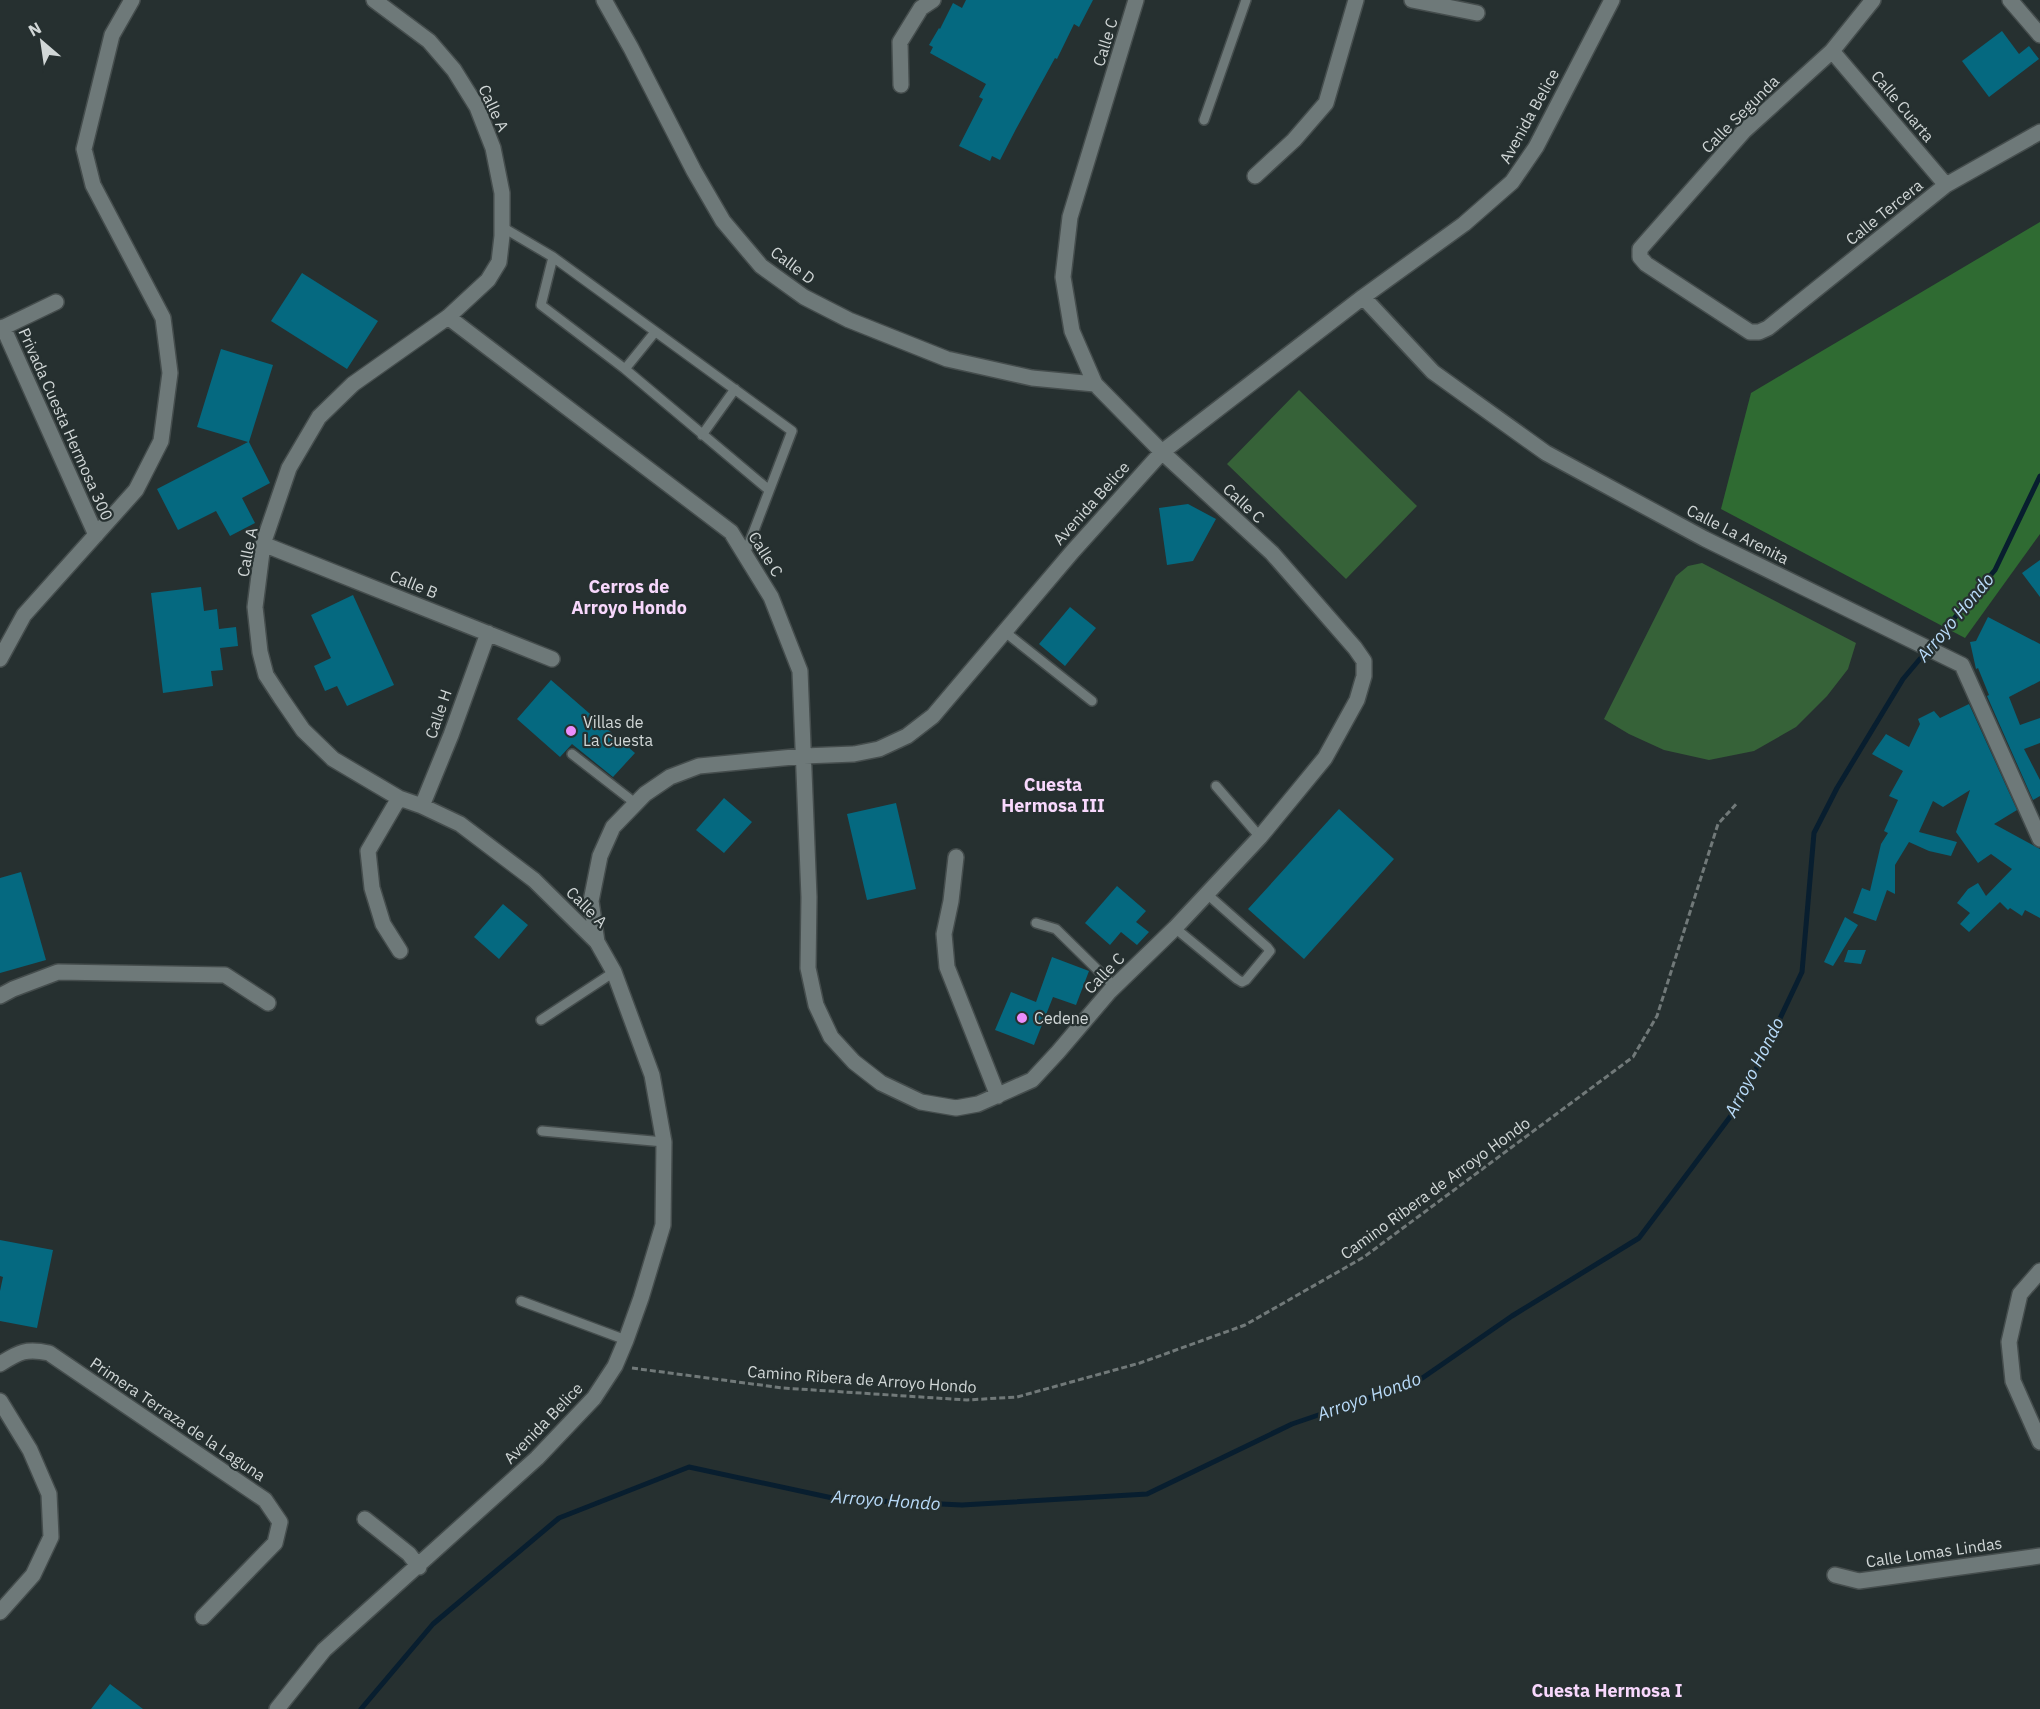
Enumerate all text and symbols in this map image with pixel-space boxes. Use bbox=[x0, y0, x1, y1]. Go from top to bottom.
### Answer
north arrow bbox=[12, 12, 72, 72]
street label: Calle C bbox=[1088, 15, 1122, 69]
text: N bbox=[25, 17, 45, 40]
street label: Avenida Belice bbox=[1495, 65, 1563, 167]
street label: Calle Cuarta bbox=[1867, 66, 1939, 146]
street label: Calle Segunda bbox=[1697, 71, 1783, 157]
street label: Calle A bbox=[474, 81, 514, 135]
street label: Calle Tercera bbox=[1841, 175, 1927, 249]
street label: Calle D bbox=[767, 242, 819, 288]
street label: Privada Cuesta Hermosa 300 bbox=[14, 325, 118, 523]
street label: Avenida Belice bbox=[1048, 457, 1134, 549]
street label: Calle C bbox=[1219, 479, 1269, 527]
street label: Calle La Arenita bbox=[1684, 500, 1793, 569]
street label: Calle A bbox=[232, 526, 262, 578]
street label: Calle C bbox=[744, 528, 788, 580]
street label: Calle B bbox=[387, 565, 441, 603]
water label: Arroyo Hondo bbox=[1910, 568, 1999, 667]
district label: Cerros de Arroyo Hondo bbox=[571, 575, 687, 619]
street label: Calle H bbox=[420, 687, 456, 741]
place label: Villas de La Cuesta bbox=[583, 712, 653, 750]
marker: Villas de La Cuesta bbox=[564, 724, 578, 738]
district label: Cuesta Hermosa III bbox=[1001, 773, 1105, 817]
street label: Calle A bbox=[562, 882, 612, 932]
street label: Calle C bbox=[1080, 948, 1128, 998]
place label: Cedene bbox=[1034, 1008, 1089, 1028]
marker: Cedene bbox=[1015, 1011, 1029, 1025]
water label: Arroyo Hondo bbox=[1719, 1013, 1789, 1122]
street label: Camino Ribera de Arroyo Hondo bbox=[1336, 1112, 1534, 1264]
street label: Primera Terraza de la Laguna bbox=[86, 1353, 270, 1486]
street label: Camino Ribera de Arroyo Hondo bbox=[747, 1361, 977, 1397]
water label: Arroyo Hondo bbox=[1313, 1366, 1424, 1426]
street label: Avenida Belice bbox=[499, 1378, 587, 1468]
water label: Arroyo Hondo bbox=[830, 1485, 941, 1515]
street label: Calle Lomas Lindas bbox=[1865, 1533, 2003, 1571]
district label: Cuesta Hermosa I bbox=[1532, 1679, 1682, 1702]

